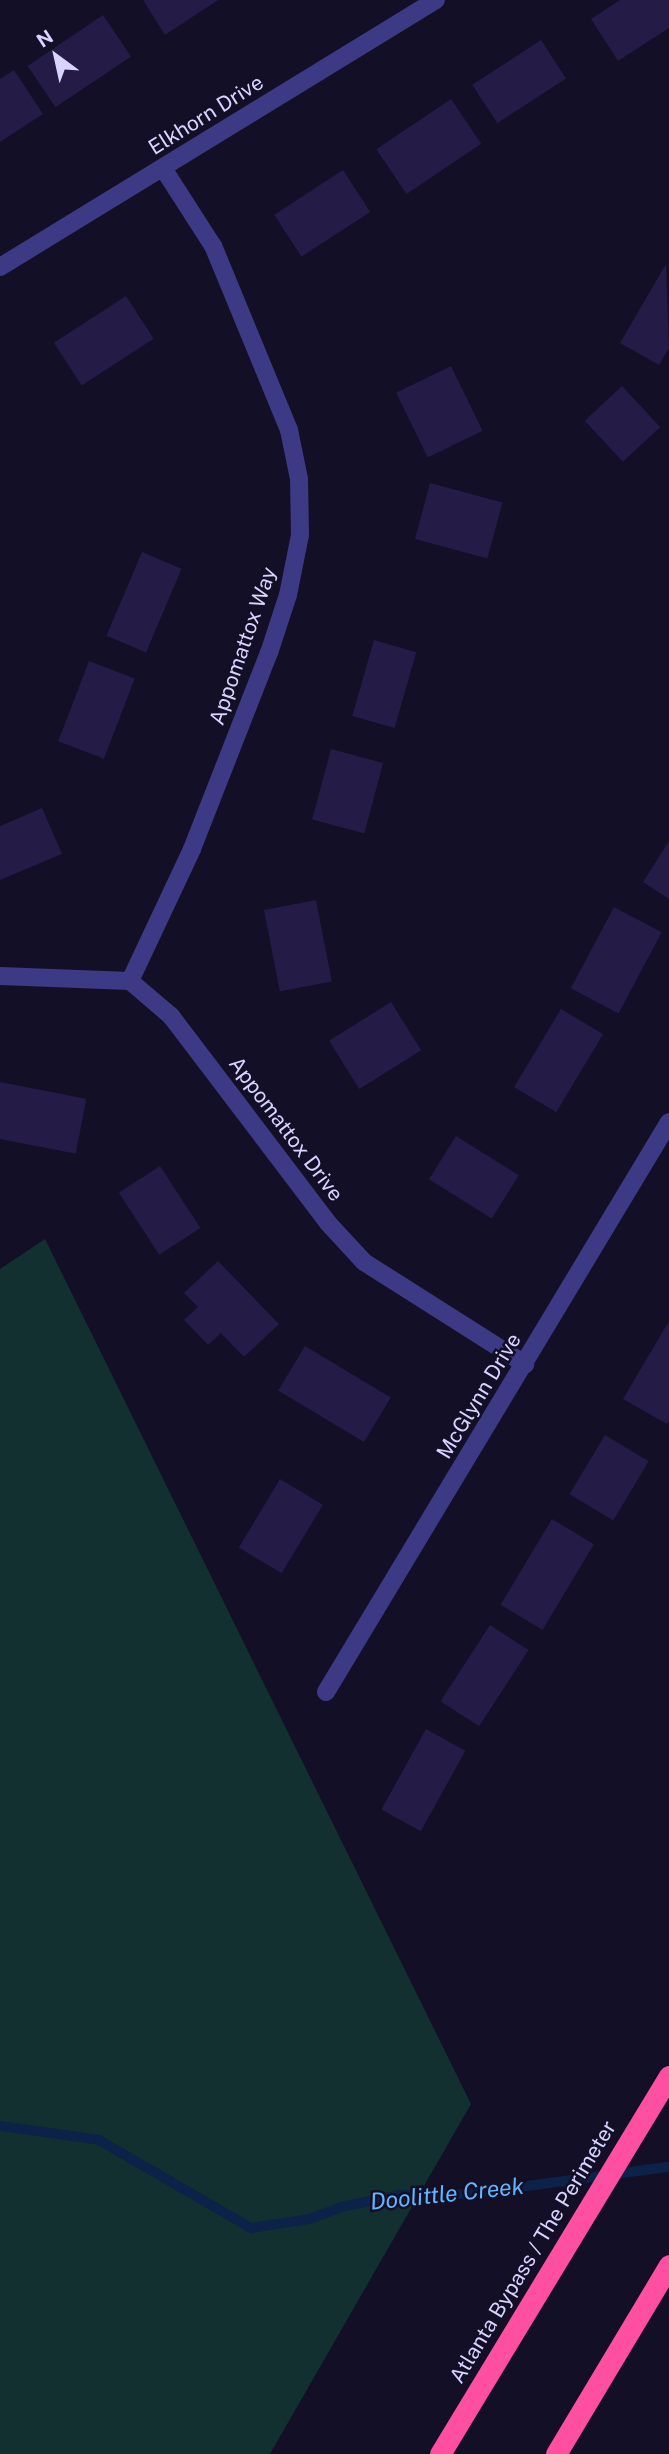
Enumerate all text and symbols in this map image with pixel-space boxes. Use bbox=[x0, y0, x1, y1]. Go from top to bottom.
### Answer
north arrow bbox=[21, 21, 91, 91]
text: N bbox=[32, 25, 57, 52]
street label: Elkhorn Drive bbox=[144, 70, 268, 160]
street label: Appomattox Way bbox=[204, 564, 282, 728]
street label: Appomattox Drive bbox=[223, 1052, 349, 1206]
street label: McGlynn Drive bbox=[432, 1329, 526, 1463]
street label: Atlanta Bypass / The Perimeter bbox=[444, 2116, 622, 2388]
water label: Doolittle Creek bbox=[369, 2172, 525, 2216]

